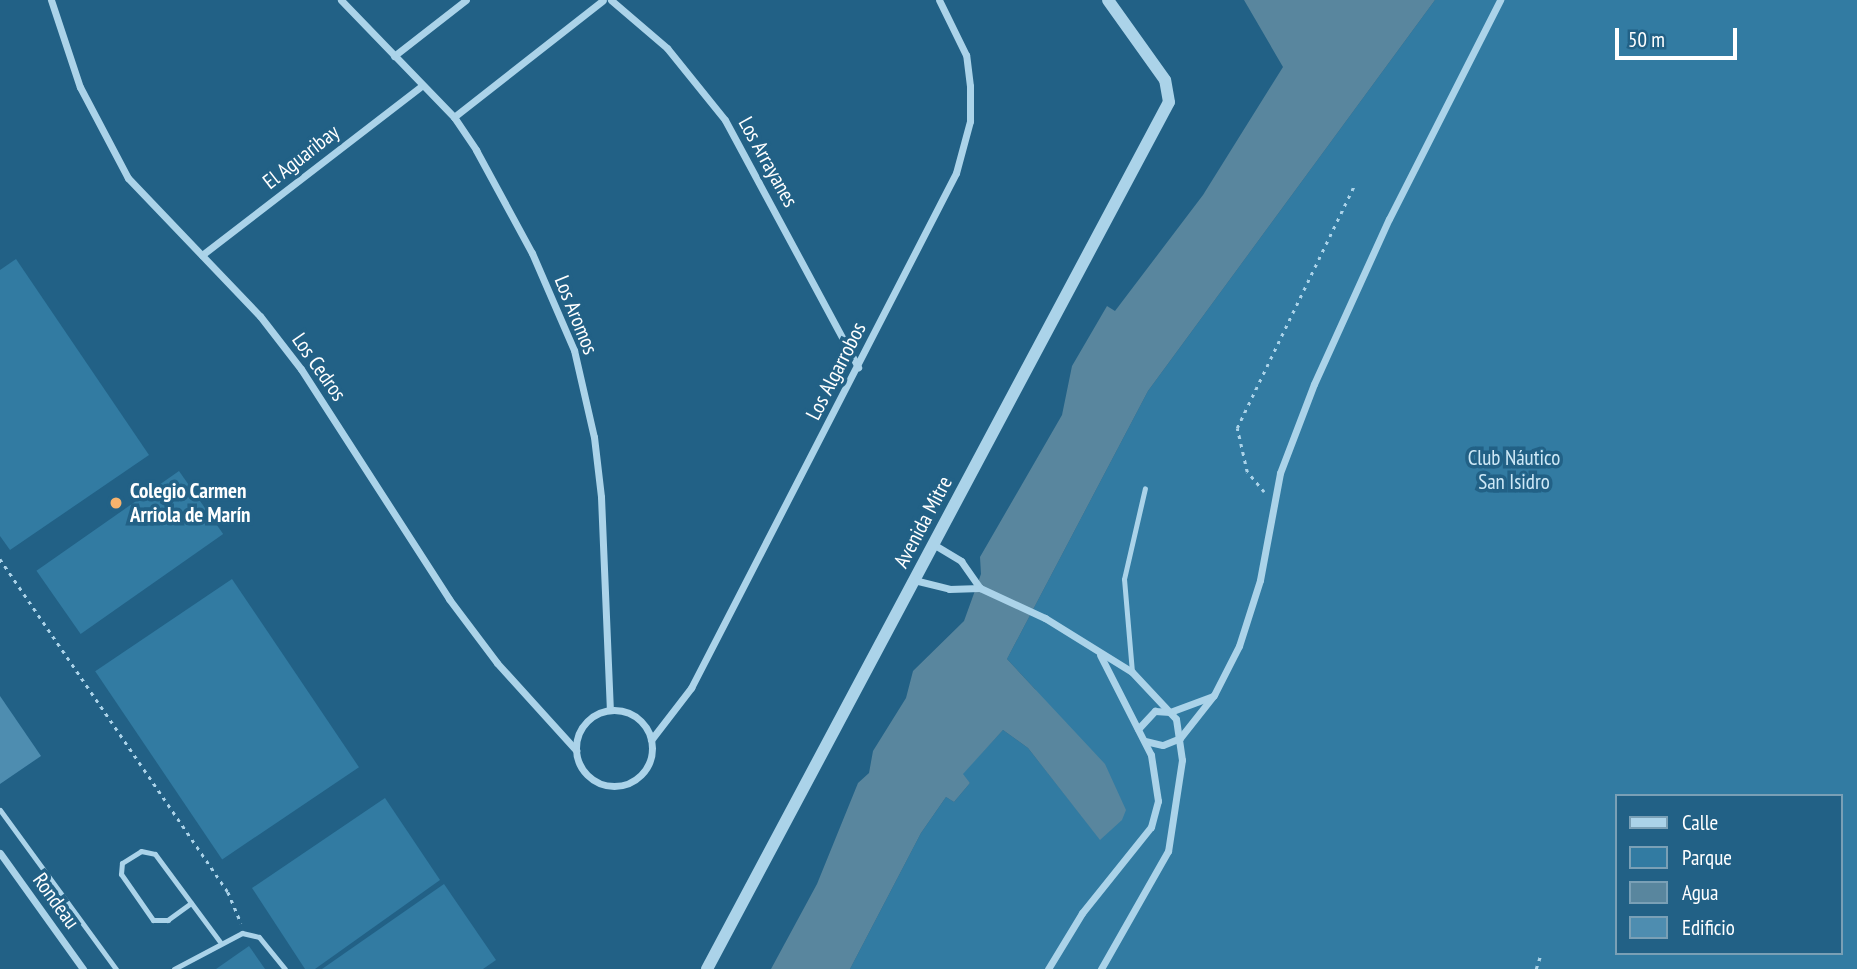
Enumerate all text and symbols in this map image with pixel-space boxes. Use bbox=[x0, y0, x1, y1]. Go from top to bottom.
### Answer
scale bar bbox=[1619, 14, 1742, 58]
text: 50 m bbox=[1628, 26, 1665, 53]
street label: Los Arrayanes bbox=[733, 112, 803, 212]
street label: El Aguaribay bbox=[258, 119, 344, 195]
street label: Los Aromos bbox=[549, 272, 603, 358]
street label: Los Algarrobos bbox=[801, 318, 871, 424]
street label: Los Cedros bbox=[287, 328, 351, 406]
park label: Club Náutico San Isidro bbox=[1468, 445, 1560, 495]
street label: Avenida Mitre bbox=[888, 472, 958, 572]
place label: Colegio Carmen Arriola de Marín bbox=[130, 478, 251, 528]
marker: Colegio Carmen Arriola de Marín bbox=[108, 495, 124, 511]
legend bbox=[1616, 794, 1843, 955]
text: Calle bbox=[1682, 809, 1718, 836]
text: Parque bbox=[1682, 844, 1732, 871]
street label: Rondeau bbox=[27, 868, 85, 934]
text: Agua bbox=[1682, 879, 1718, 906]
text: Edificio bbox=[1682, 914, 1735, 941]

